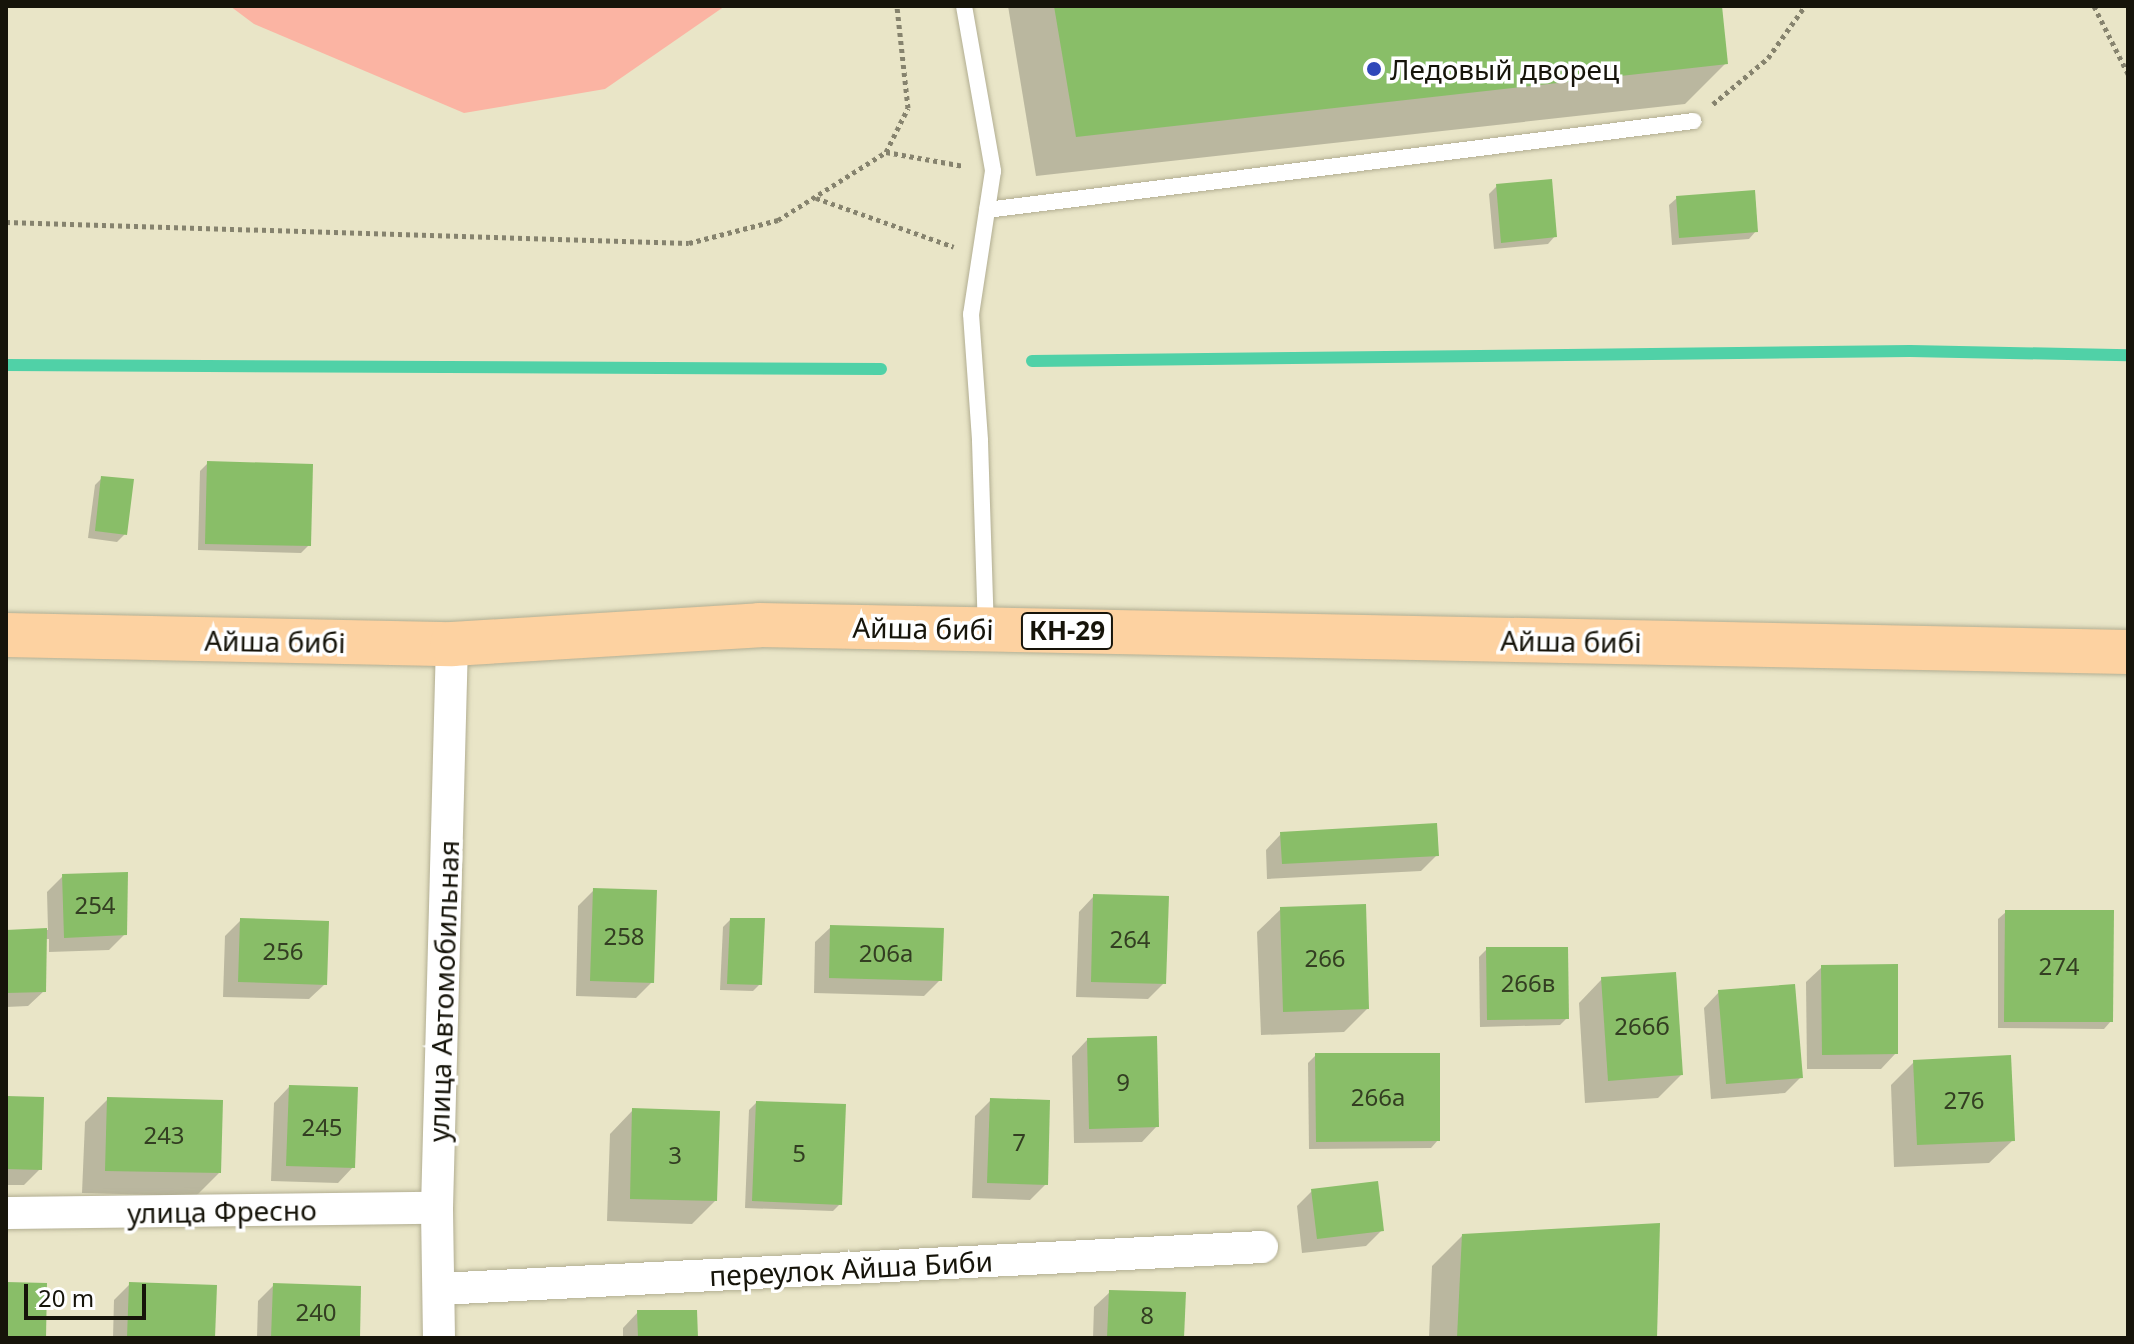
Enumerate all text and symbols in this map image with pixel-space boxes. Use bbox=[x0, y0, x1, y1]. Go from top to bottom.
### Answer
place label: Ледовый дворец bbox=[1390, 52, 1619, 86]
marker: Ледовый дворец bbox=[1365, 60, 1383, 78]
road number: КН-29 bbox=[1019, 609, 1115, 653]
street label: Айша бибі bbox=[852, 610, 994, 646]
street label: Айша бибі bbox=[204, 623, 346, 659]
street label: Айша бибі bbox=[1500, 623, 1642, 659]
street label: улица Автомобильная bbox=[421, 839, 465, 1143]
house number: 254 bbox=[74, 891, 116, 919]
house number: 258 bbox=[603, 922, 645, 950]
house number: 264 bbox=[1109, 925, 1151, 953]
house number: 256 bbox=[262, 937, 304, 965]
house number: 206а bbox=[859, 939, 913, 967]
house number: 266 bbox=[1304, 944, 1346, 972]
house number: 274 bbox=[2038, 952, 2080, 980]
house number: 266в bbox=[1501, 969, 1555, 997]
house number: 266б bbox=[1614, 1012, 1670, 1040]
house number: 9 bbox=[1116, 1068, 1130, 1096]
house number: 266а bbox=[1351, 1083, 1405, 1111]
house number: 276 bbox=[1943, 1086, 1985, 1114]
house number: 245 bbox=[301, 1113, 343, 1141]
house number: 243 bbox=[143, 1121, 185, 1149]
house number: 7 bbox=[1012, 1128, 1026, 1156]
house number: 5 bbox=[792, 1139, 806, 1167]
house number: 3 bbox=[668, 1141, 682, 1169]
street label: улица Фресно bbox=[127, 1193, 317, 1229]
street label: переулок Айша Биби bbox=[708, 1244, 994, 1292]
scale bar bbox=[28, 1268, 150, 1318]
text: 20 m bbox=[38, 1281, 94, 1314]
house number: 240 bbox=[295, 1298, 337, 1326]
house number: 8 bbox=[1140, 1301, 1154, 1329]

